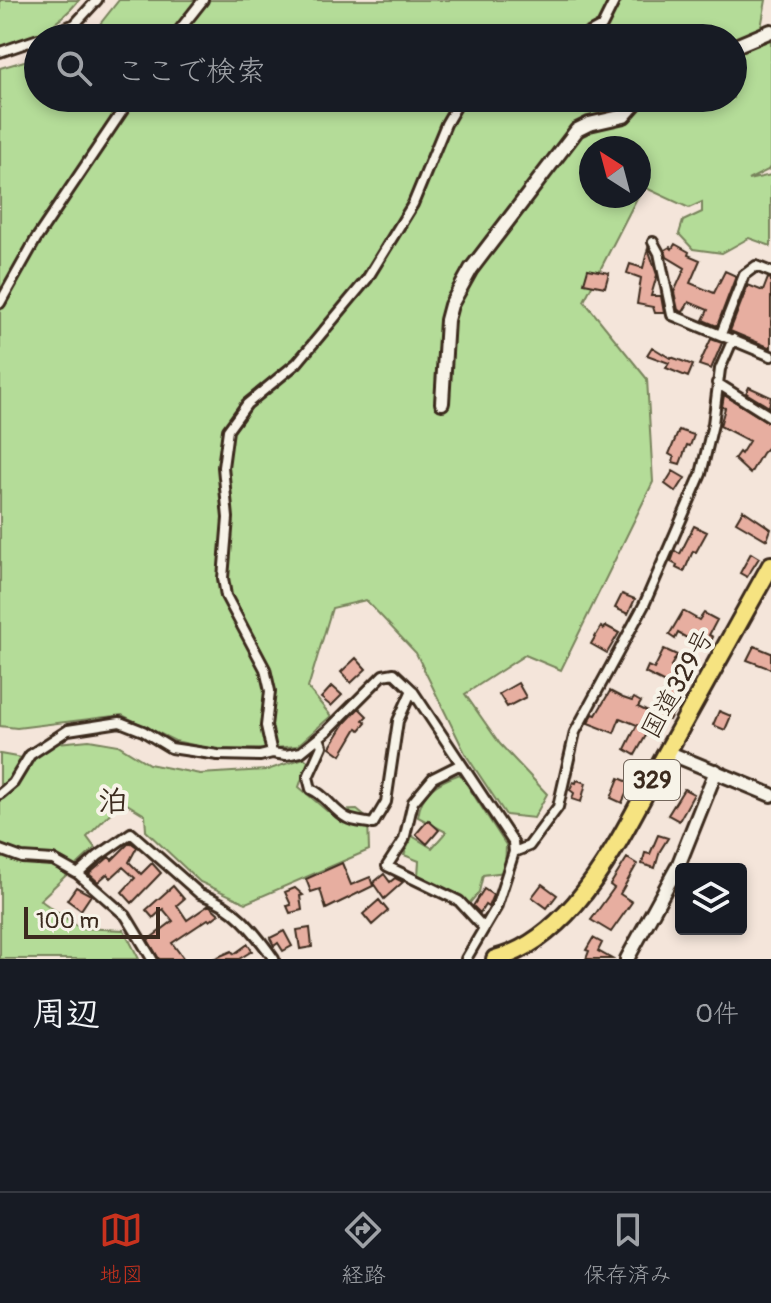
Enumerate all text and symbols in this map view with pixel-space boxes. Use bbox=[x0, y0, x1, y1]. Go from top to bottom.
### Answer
search box bbox=[24, 24, 747, 112]
icon: search bbox=[52, 46, 96, 90]
text: ここで検索 bbox=[116, 53, 266, 90]
north arrow bbox=[579, 136, 651, 208]
street label: 国道329号 bbox=[635, 624, 721, 744]
road number: 329 bbox=[624, 760, 680, 800]
district label: 泊 bbox=[98, 783, 128, 820]
map controls bbox=[675, 863, 747, 935]
button: layers bbox=[675, 863, 747, 935]
scale bar bbox=[24, 903, 160, 939]
text: 100 m bbox=[36, 907, 99, 935]
text: 周辺 bbox=[32, 993, 100, 1036]
text: 0件 bbox=[695, 998, 739, 1030]
tab: 地図 bbox=[99, 1208, 143, 1289]
tab: 経路 bbox=[341, 1208, 386, 1289]
tab: 保存済み bbox=[584, 1208, 672, 1289]

